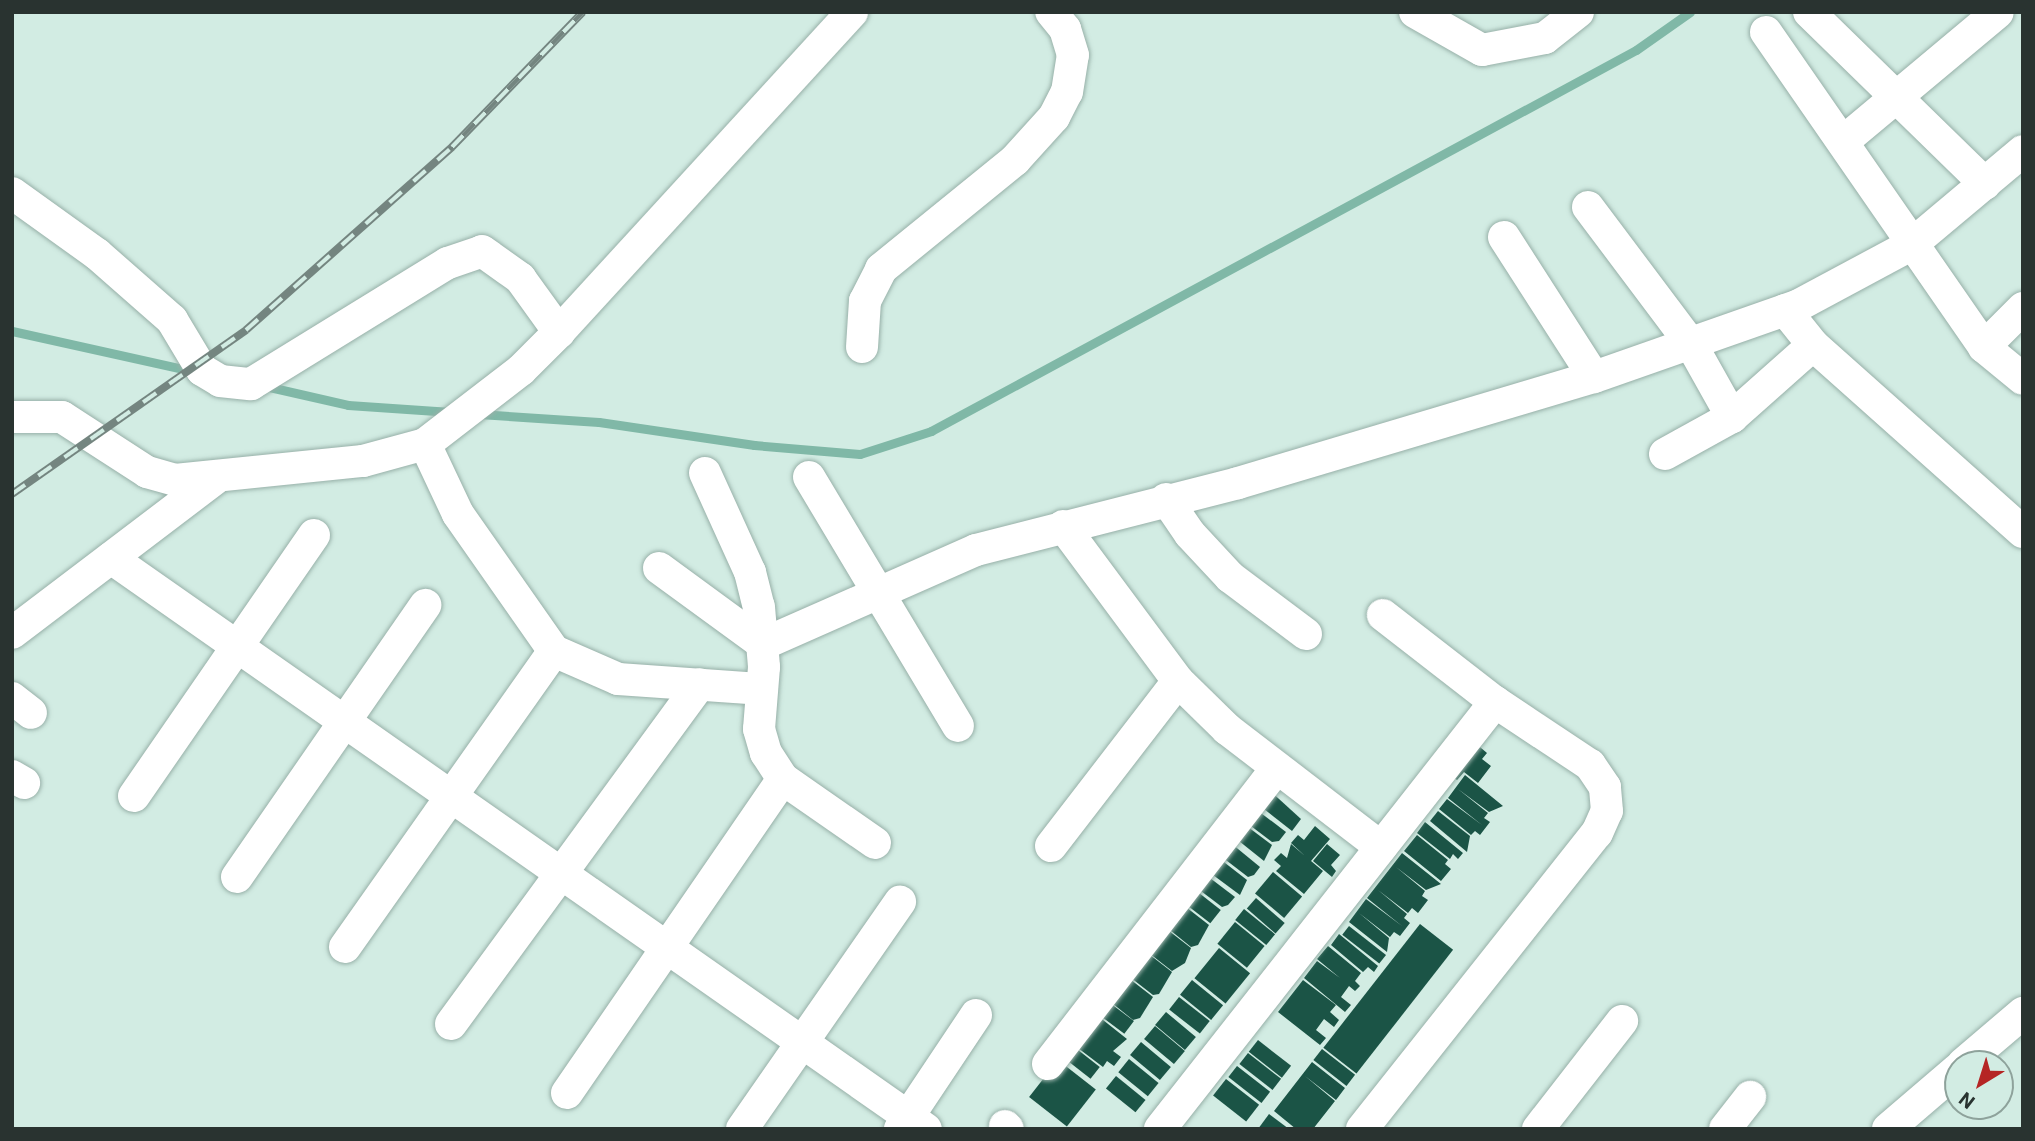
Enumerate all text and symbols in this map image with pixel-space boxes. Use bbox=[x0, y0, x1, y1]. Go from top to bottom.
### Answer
north arrow bbox=[1944, 1050, 2014, 1120]
text: N bbox=[1955, 1087, 1979, 1114]

